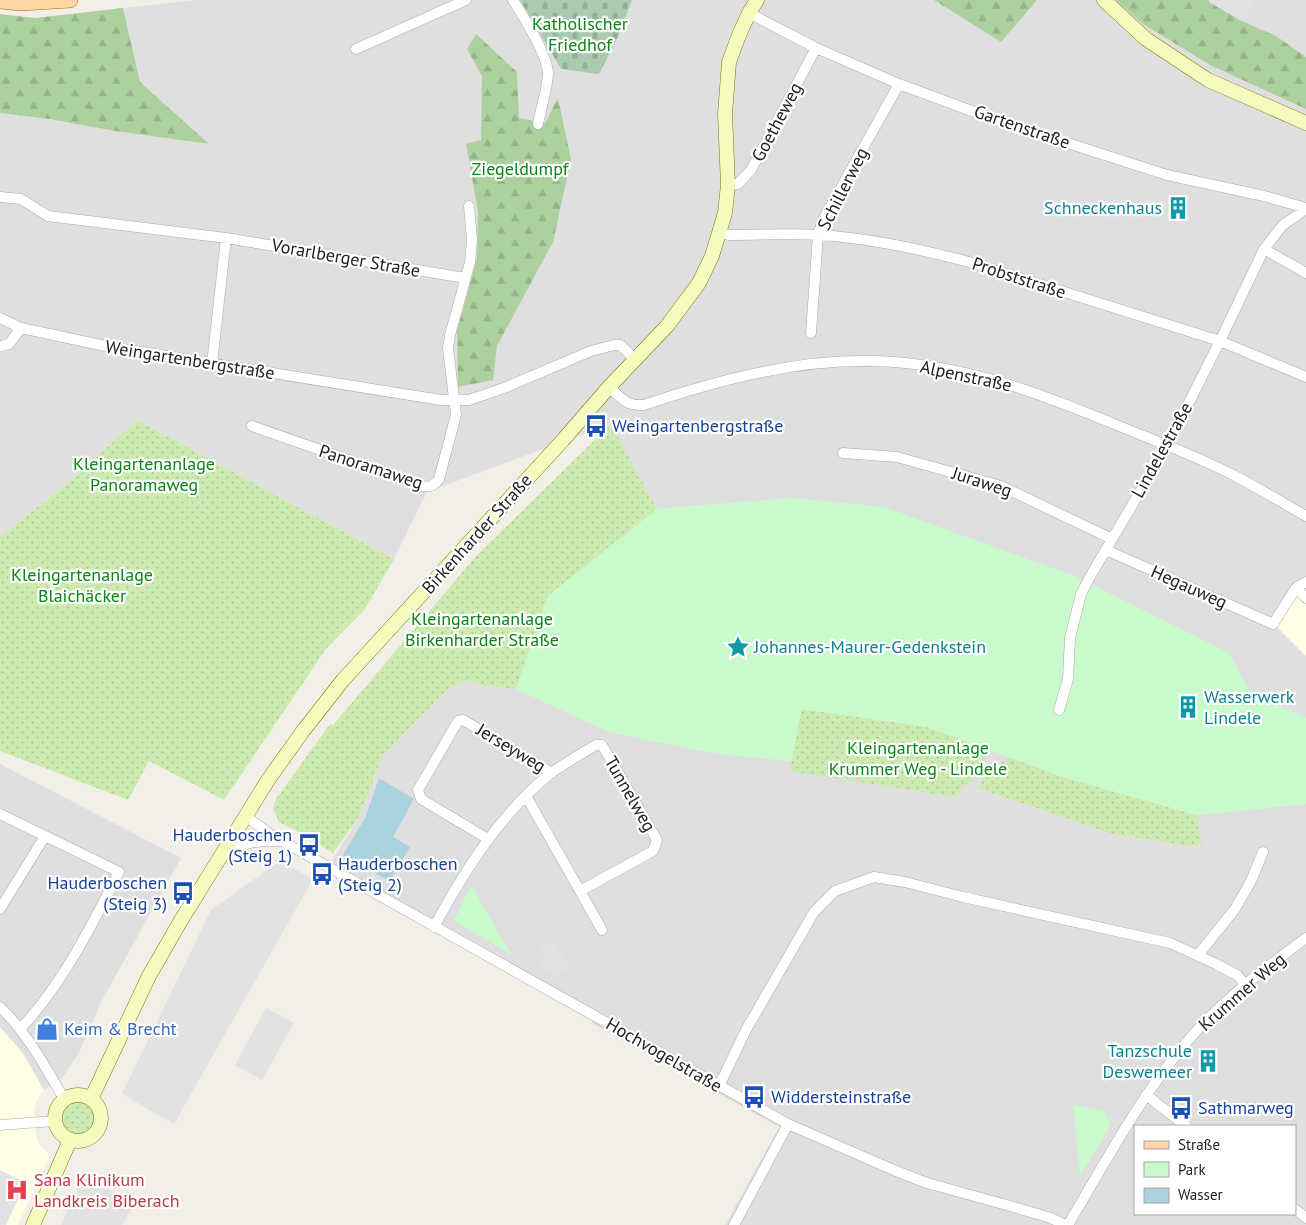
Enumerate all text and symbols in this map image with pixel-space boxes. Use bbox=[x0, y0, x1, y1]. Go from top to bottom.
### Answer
park label: Katholischer Friedhof bbox=[532, 12, 628, 56]
street label: Goetheweg bbox=[746, 78, 807, 165]
street label: Gartenstraße bbox=[971, 99, 1073, 154]
street label: Schillerweg bbox=[812, 144, 873, 234]
park label: Ziegeldumpf bbox=[472, 157, 570, 180]
building icon: Schneckenhaus bbox=[1165, 195, 1191, 221]
place label: Schneckenhaus bbox=[1044, 196, 1162, 219]
street label: Vorarlberger Straße bbox=[269, 233, 422, 282]
street label: Probststraße bbox=[969, 252, 1069, 303]
street label: Weingartenbergstraße bbox=[104, 335, 276, 384]
street label: Alpenstraße bbox=[918, 355, 1014, 396]
street label: Lindelestraße bbox=[1126, 398, 1197, 502]
bus stop icon: Weingartenbergstraße bbox=[583, 413, 609, 439]
place label: Weingartenbergstraße bbox=[612, 414, 783, 437]
street label: Panoramaweg bbox=[316, 439, 426, 494]
park label: Kleingartenanlage Panoramaweg bbox=[73, 452, 215, 496]
street label: Juraweg bbox=[948, 461, 1015, 502]
street label: Birkenharder Straße bbox=[417, 469, 537, 599]
street label: Hegauweg bbox=[1148, 560, 1231, 614]
park label: Kleingartenanlage Blaichäcker bbox=[11, 563, 153, 607]
park label: Kleingartenanlage Birkenharder Straße bbox=[405, 607, 559, 651]
place icon: Johannes-Maurer-Gedenkstein bbox=[725, 634, 751, 660]
place label: Johannes-Maurer-Gedenkstein bbox=[753, 635, 986, 658]
place label: Wasserwerk Lindele bbox=[1204, 685, 1295, 729]
building icon: Wasserwerk Lindele bbox=[1175, 694, 1201, 720]
street label: Jerseyweg bbox=[471, 717, 550, 777]
park label: Kleingartenanlage Krummer Weg - Lindele bbox=[829, 736, 1007, 780]
street label: Tunnelweg bbox=[600, 752, 661, 836]
place label: Hauderboschen (Steig 1) bbox=[172, 823, 292, 867]
bus stop icon: Hauderboschen (Steig 1) bbox=[296, 832, 322, 858]
place label: Hauderboschen (Steig 2) bbox=[338, 852, 458, 896]
bus stop icon: Hauderboschen (Steig 2) bbox=[309, 861, 335, 887]
place label: Hauderboschen (Steig 3) bbox=[47, 871, 167, 915]
bus stop icon: Hauderboschen (Steig 3) bbox=[170, 880, 196, 906]
street label: Krummer Weg bbox=[1193, 948, 1290, 1036]
street label: Hochvogelstraße bbox=[602, 1012, 726, 1097]
shop icon: Keim & Brecht bbox=[34, 1016, 60, 1042]
place label: Keim & Brecht bbox=[64, 1017, 177, 1040]
place label: Tanzschule Deswemeer bbox=[1103, 1039, 1192, 1083]
building icon: Tanzschule Deswemeer bbox=[1195, 1048, 1221, 1074]
bus stop icon: Widdersteinstraße bbox=[741, 1084, 767, 1110]
place label: Widdersteinstraße bbox=[771, 1085, 911, 1108]
bus stop icon: Sathmarweg bbox=[1168, 1095, 1194, 1121]
place label: Sathmarweg bbox=[1198, 1096, 1294, 1119]
legend bbox=[1134, 1125, 1296, 1215]
text: Straße bbox=[1178, 1135, 1220, 1154]
text: Park bbox=[1178, 1160, 1206, 1179]
place label: Sana Klinikum Landkreis Biberach bbox=[34, 1168, 180, 1212]
hospital icon: Sana Klinikum Landkreis Biberach bbox=[4, 1177, 30, 1203]
text: Wasser bbox=[1178, 1185, 1223, 1204]

